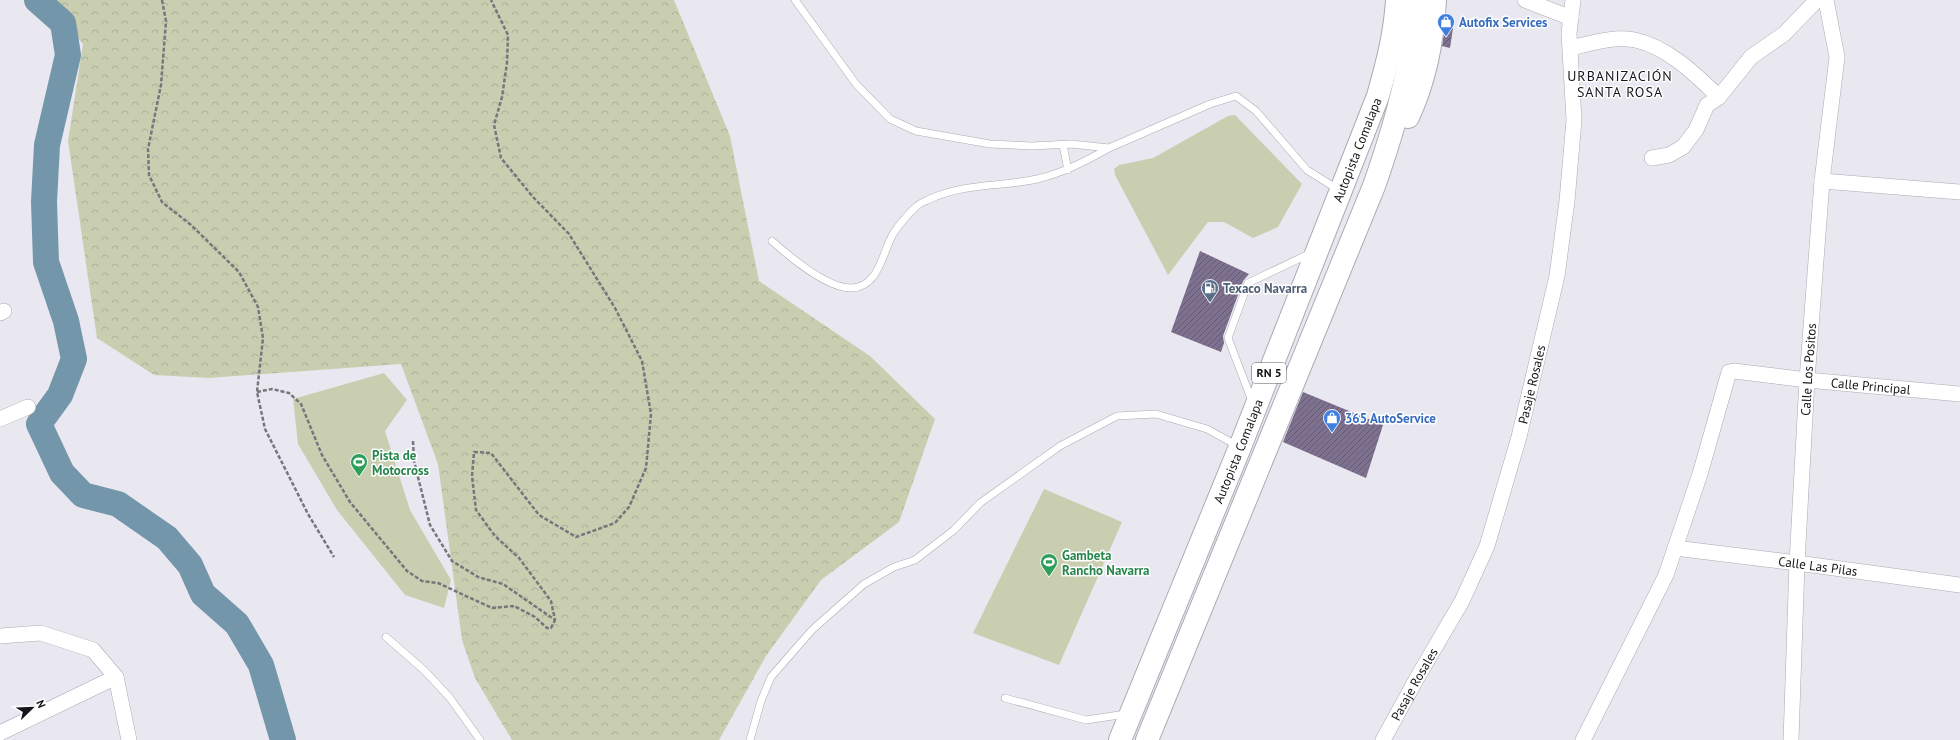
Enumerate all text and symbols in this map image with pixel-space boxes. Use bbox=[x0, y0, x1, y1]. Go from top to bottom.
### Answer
shop icon: Autofix Services bbox=[1436, 12, 1456, 37]
place label: Autofix Services bbox=[1459, 14, 1548, 31]
district label: URBANIZACIÓN SANTA ROSA bbox=[1567, 67, 1673, 101]
street label: Autopista Comalapa bbox=[1329, 95, 1386, 205]
fuel station icon: Texaco Navarra bbox=[1200, 278, 1220, 303]
place label: Texaco Navarra bbox=[1223, 280, 1307, 297]
street label: Calle Los Positos bbox=[1797, 323, 1820, 416]
street label: Pasaje Rosales bbox=[1514, 343, 1549, 426]
road number: RN 5 bbox=[1252, 363, 1286, 383]
street label: Calle Principal bbox=[1830, 374, 1911, 398]
street label: Autopista Comalapa bbox=[1210, 397, 1267, 506]
shop icon: 365 AutoService bbox=[1322, 408, 1342, 433]
place label: 365 AutoService bbox=[1345, 410, 1436, 427]
place label: Pista de Motocross bbox=[372, 447, 429, 479]
sports icon: Pista de Motocross bbox=[349, 452, 369, 477]
place label: Gambeta Rancho Navarra bbox=[1062, 547, 1150, 579]
sports icon: Gambeta Rancho Navarra bbox=[1039, 552, 1059, 577]
street label: Calle Las Pilas bbox=[1777, 553, 1858, 580]
street label: Pasaje Rosales bbox=[1387, 645, 1442, 724]
north arrow bbox=[12, 688, 52, 728]
text: N bbox=[33, 698, 49, 710]

